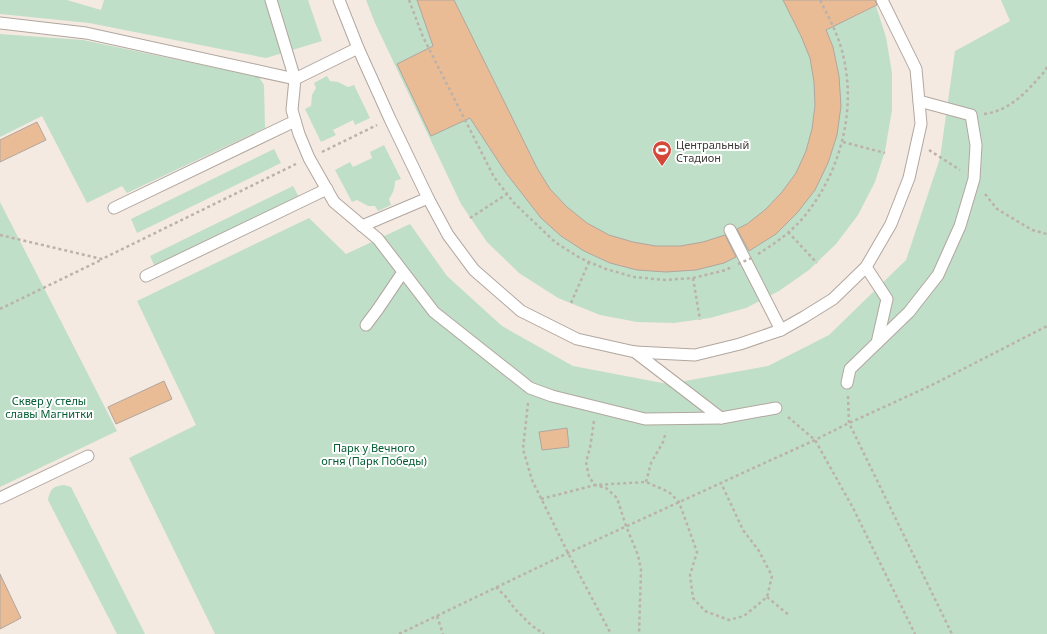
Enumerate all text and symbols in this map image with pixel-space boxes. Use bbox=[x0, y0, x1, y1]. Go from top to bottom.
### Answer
place label: Центральный Стадион bbox=[676, 137, 749, 165]
sports icon: Центральный Стадион bbox=[651, 139, 673, 167]
park label: Сквер у стелы славы Магнитки bbox=[5, 393, 93, 421]
park label: Парк у Вечного огня (Парк Победы) bbox=[321, 440, 427, 468]

